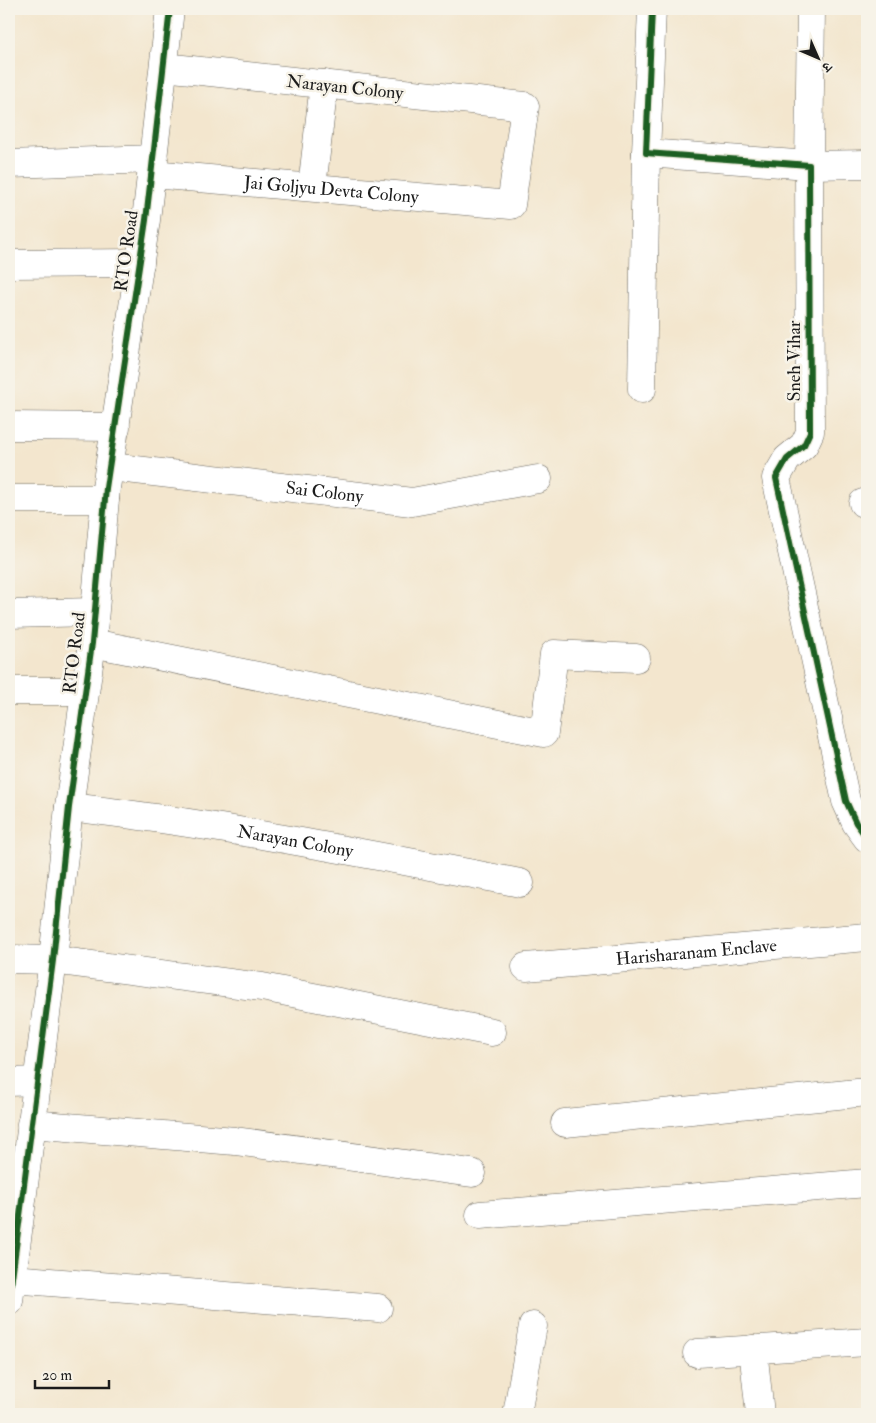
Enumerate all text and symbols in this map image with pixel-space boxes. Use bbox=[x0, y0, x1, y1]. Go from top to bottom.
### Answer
north arrow bbox=[794, 32, 844, 82]
text: उ bbox=[818, 58, 836, 76]
street label: Narayan Colony bbox=[285, 70, 406, 105]
street label: Jai Goljyu Devta Colony bbox=[242, 171, 421, 209]
street label: RTO Road bbox=[109, 209, 144, 293]
street label: Sneh Vihar bbox=[783, 320, 806, 402]
street label: Sai Colony bbox=[284, 476, 366, 508]
street label: RTO Road bbox=[58, 611, 91, 695]
street label: Narayan Colony bbox=[236, 820, 356, 863]
street label: Harisharanam Enclave bbox=[615, 934, 778, 971]
scale bar bbox=[35, 1358, 109, 1390]
text: 20 m bbox=[42, 1366, 72, 1385]

